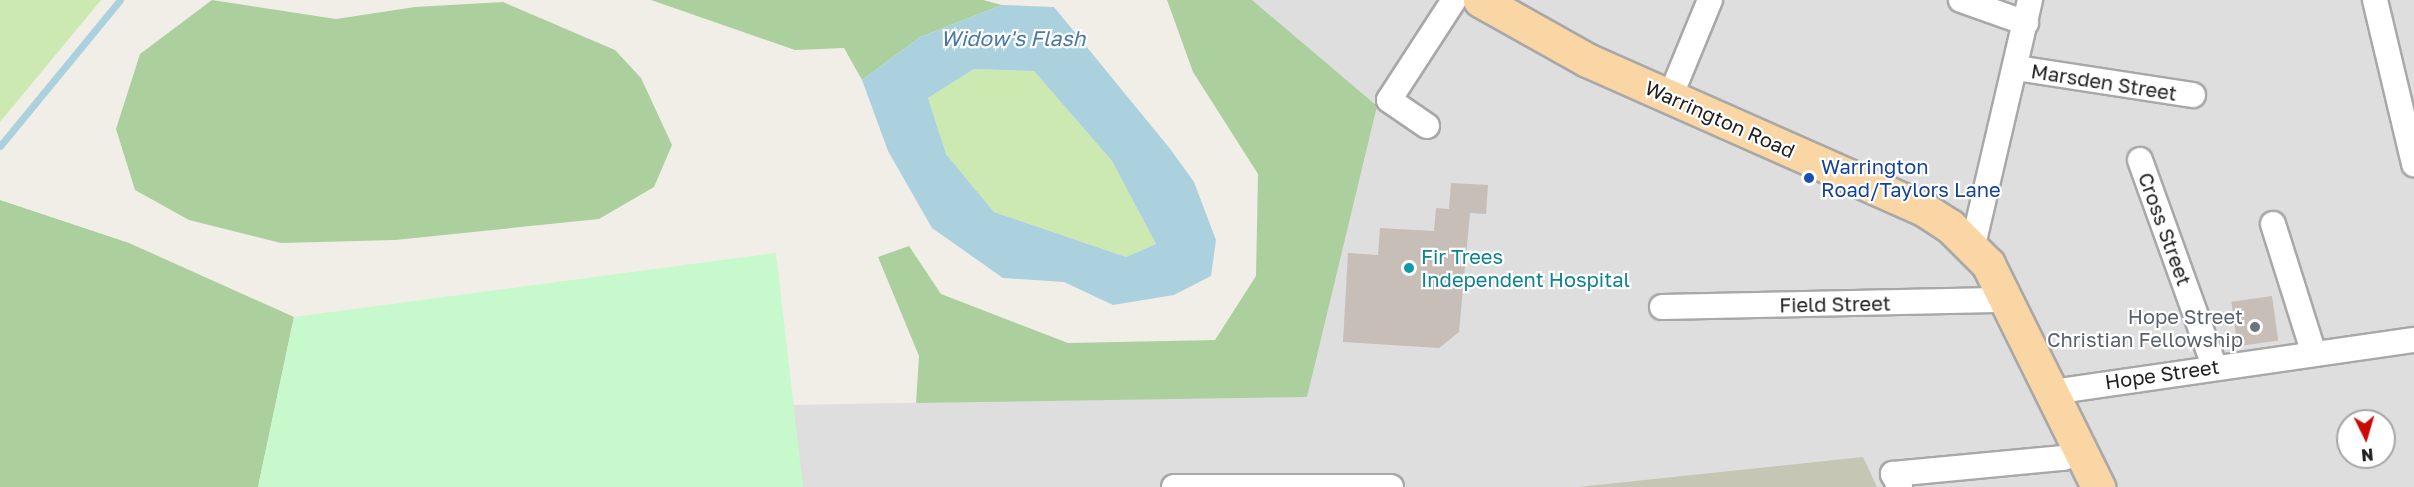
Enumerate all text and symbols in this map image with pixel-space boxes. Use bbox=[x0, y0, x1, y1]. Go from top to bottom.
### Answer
water label: Widow's Flash bbox=[941, 25, 1085, 51]
street label: Marsden Street bbox=[2029, 59, 2179, 105]
street label: Warrington Road bbox=[1641, 75, 1799, 163]
place label: Warrington Road/Taylors Lane bbox=[1821, 154, 2001, 201]
street label: Cross Street bbox=[2133, 169, 2197, 289]
marker: Warrington Road/Taylors Lane bbox=[1802, 171, 1816, 185]
place label: Fir Trees Independent Hospital bbox=[1421, 244, 1630, 291]
marker: Fir Trees Independent Hospital bbox=[1402, 261, 1416, 275]
street label: Field Street bbox=[1779, 291, 1891, 317]
place label: Hope Street Christian Fellowship bbox=[2047, 304, 2243, 351]
marker: Hope Street Christian Fellowship bbox=[2248, 320, 2262, 334]
street label: Hope Street bbox=[2103, 354, 2221, 394]
north arrow bbox=[2336, 409, 2396, 469]
text: N bbox=[2360, 444, 2374, 465]

